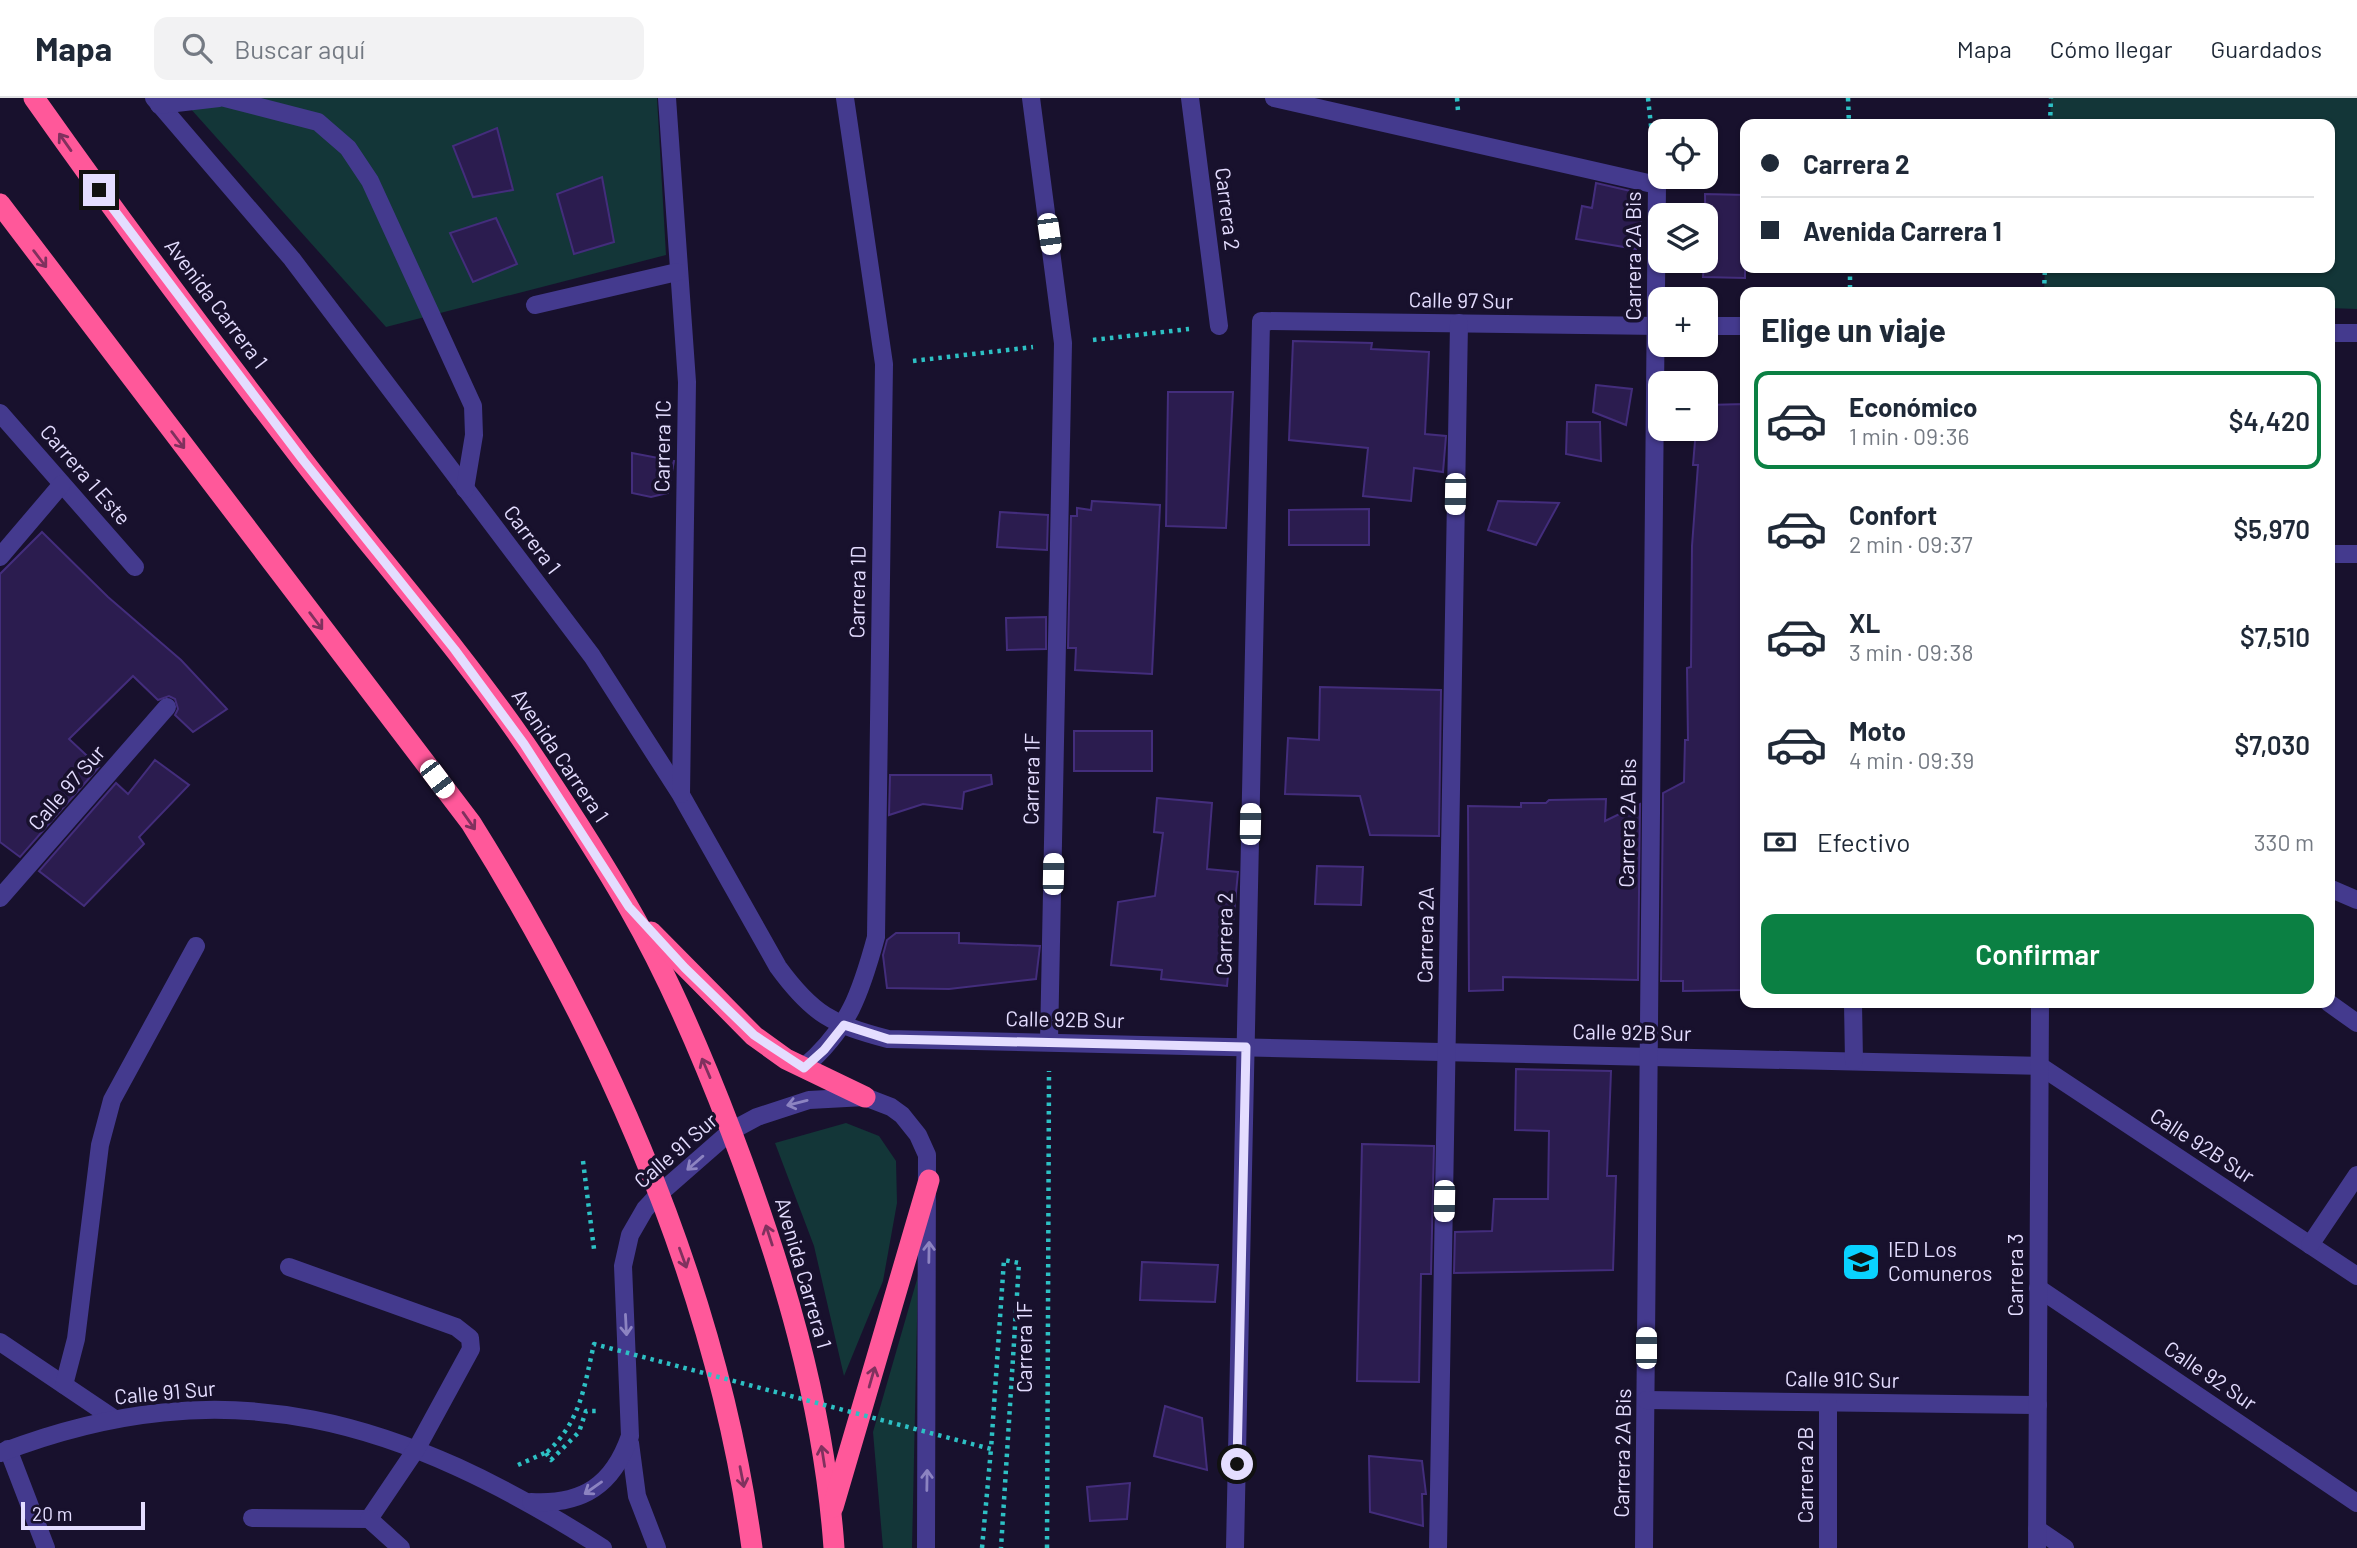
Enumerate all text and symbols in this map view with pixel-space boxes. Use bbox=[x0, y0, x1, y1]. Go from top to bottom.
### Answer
search box bbox=[154, 17, 644, 80]
text: Mapa bbox=[35, 28, 112, 68]
icon: search bbox=[178, 29, 216, 67]
text: Buscar aquí bbox=[234, 33, 365, 64]
text: Mapa bbox=[1957, 34, 2012, 63]
text: Cómo llegar bbox=[2050, 34, 2172, 63]
text: Guardados bbox=[2210, 34, 2322, 63]
map controls bbox=[1648, 119, 1718, 441]
button: locate bbox=[1648, 119, 1718, 189]
one-way arrow bbox=[58, 133, 72, 152]
text: Carrera 2 bbox=[1803, 148, 1910, 179]
street label: Carrera 2 bbox=[1211, 166, 1246, 252]
route end bbox=[83, 174, 115, 206]
street label: Carrera 2A Bis bbox=[1620, 191, 1645, 321]
button: layers bbox=[1648, 203, 1718, 273]
car bbox=[1036, 212, 1063, 256]
text: Avenida Carrera 1 bbox=[1803, 215, 2002, 246]
street label: Avenida Carrera 1 bbox=[160, 233, 274, 373]
one-way arrow bbox=[33, 249, 48, 268]
street label: Calle 97 Sur bbox=[1409, 286, 1514, 313]
button: + bbox=[1648, 287, 1718, 357]
text: Elige un viaje bbox=[1761, 310, 1946, 348]
button: − bbox=[1648, 371, 1718, 441]
icon: car bbox=[1765, 389, 1828, 452]
text: Económico bbox=[1849, 391, 1978, 422]
street label: Carrera 1C bbox=[648, 400, 675, 492]
text: $4,420 bbox=[2229, 405, 2310, 436]
street label: Carrera 1 Este bbox=[36, 419, 137, 529]
text: 1 min · 09:36 bbox=[1849, 422, 1969, 450]
one-way arrow bbox=[171, 430, 186, 448]
car bbox=[1445, 473, 1466, 515]
icon: car bbox=[1765, 497, 1828, 560]
text: Confort bbox=[1849, 499, 1937, 530]
street label: Carrera 1 bbox=[499, 500, 567, 578]
text: $5,970 bbox=[2233, 513, 2310, 544]
text: 2 min · 09:37 bbox=[1849, 530, 1973, 558]
street label: Carrera 1D bbox=[843, 545, 870, 638]
icon: car bbox=[1765, 605, 1828, 668]
text: XL bbox=[1849, 607, 1880, 638]
one-way arrow bbox=[309, 611, 324, 629]
text: $7,510 bbox=[2240, 621, 2310, 652]
text: 3 min · 09:38 bbox=[1849, 638, 1973, 666]
street label: Avenida Carrera 1 bbox=[507, 684, 615, 827]
icon: car bbox=[1765, 713, 1828, 776]
text: Moto bbox=[1849, 715, 1906, 746]
text: $7,030 bbox=[2235, 729, 2310, 760]
street label: Carrera 1F bbox=[1017, 733, 1044, 825]
street label: Calle 97 Sur bbox=[22, 739, 110, 835]
text: 4 min · 09:39 bbox=[1849, 746, 1974, 774]
car bbox=[416, 756, 459, 802]
street label: Carrera 2A Bis bbox=[1613, 758, 1640, 888]
car bbox=[1240, 803, 1261, 845]
one-way arrow bbox=[462, 811, 476, 830]
icon: cash bbox=[1761, 823, 1799, 861]
text: Efectivo bbox=[1817, 826, 1910, 857]
text: 330 m bbox=[2254, 828, 2314, 856]
car bbox=[1043, 853, 1064, 895]
street label: Carrera 2A bbox=[1411, 886, 1438, 983]
street label: Carrera 2 bbox=[1210, 892, 1237, 976]
button: Confirmar bbox=[1761, 914, 2314, 994]
street label: Calle 92B Sur bbox=[1005, 1005, 1125, 1032]
street label: Calle 92B Sur bbox=[1572, 1018, 1692, 1045]
one-way arrow bbox=[699, 1057, 712, 1079]
one-way arrow bbox=[786, 1097, 809, 1110]
street label: Calle 92B Sur bbox=[2146, 1102, 2260, 1188]
street label: Calle 91 Sur bbox=[628, 1107, 722, 1193]
one-way arrow bbox=[687, 1154, 704, 1171]
car bbox=[1434, 1180, 1455, 1222]
street label: Avenida Carrera 1 bbox=[771, 1194, 838, 1351]
one-way arrow bbox=[762, 1225, 774, 1247]
street label: Carrera 3 bbox=[2002, 1233, 2027, 1317]
place label: IED Los Comuneros bbox=[1888, 1236, 1992, 1285]
one-way arrow bbox=[922, 1241, 935, 1264]
school or university icon: IED Los Comuneros bbox=[1840, 1241, 1882, 1283]
one-way arrow bbox=[678, 1246, 691, 1268]
street label: Carrera 1F bbox=[1011, 1301, 1036, 1393]
one-way arrow bbox=[620, 1313, 633, 1336]
car bbox=[1636, 1327, 1657, 1369]
street label: Calle 92 Sur bbox=[2160, 1335, 2262, 1415]
street label: Calle 91C Sur bbox=[1785, 1365, 1900, 1392]
one-way arrow bbox=[866, 1366, 879, 1388]
street label: Calle 91 Sur bbox=[113, 1375, 217, 1408]
street label: Carrera 2A Bis bbox=[1608, 1388, 1635, 1518]
street label: Carrera 2B bbox=[1792, 1427, 1817, 1523]
one-way arrow bbox=[816, 1445, 829, 1468]
route start bbox=[1221, 1448, 1253, 1480]
one-way arrow bbox=[736, 1465, 749, 1488]
one-way arrow bbox=[920, 1469, 933, 1492]
one-way arrow bbox=[584, 1481, 603, 1495]
scale bar bbox=[21, 1499, 145, 1531]
text: 20 m bbox=[32, 1502, 72, 1525]

